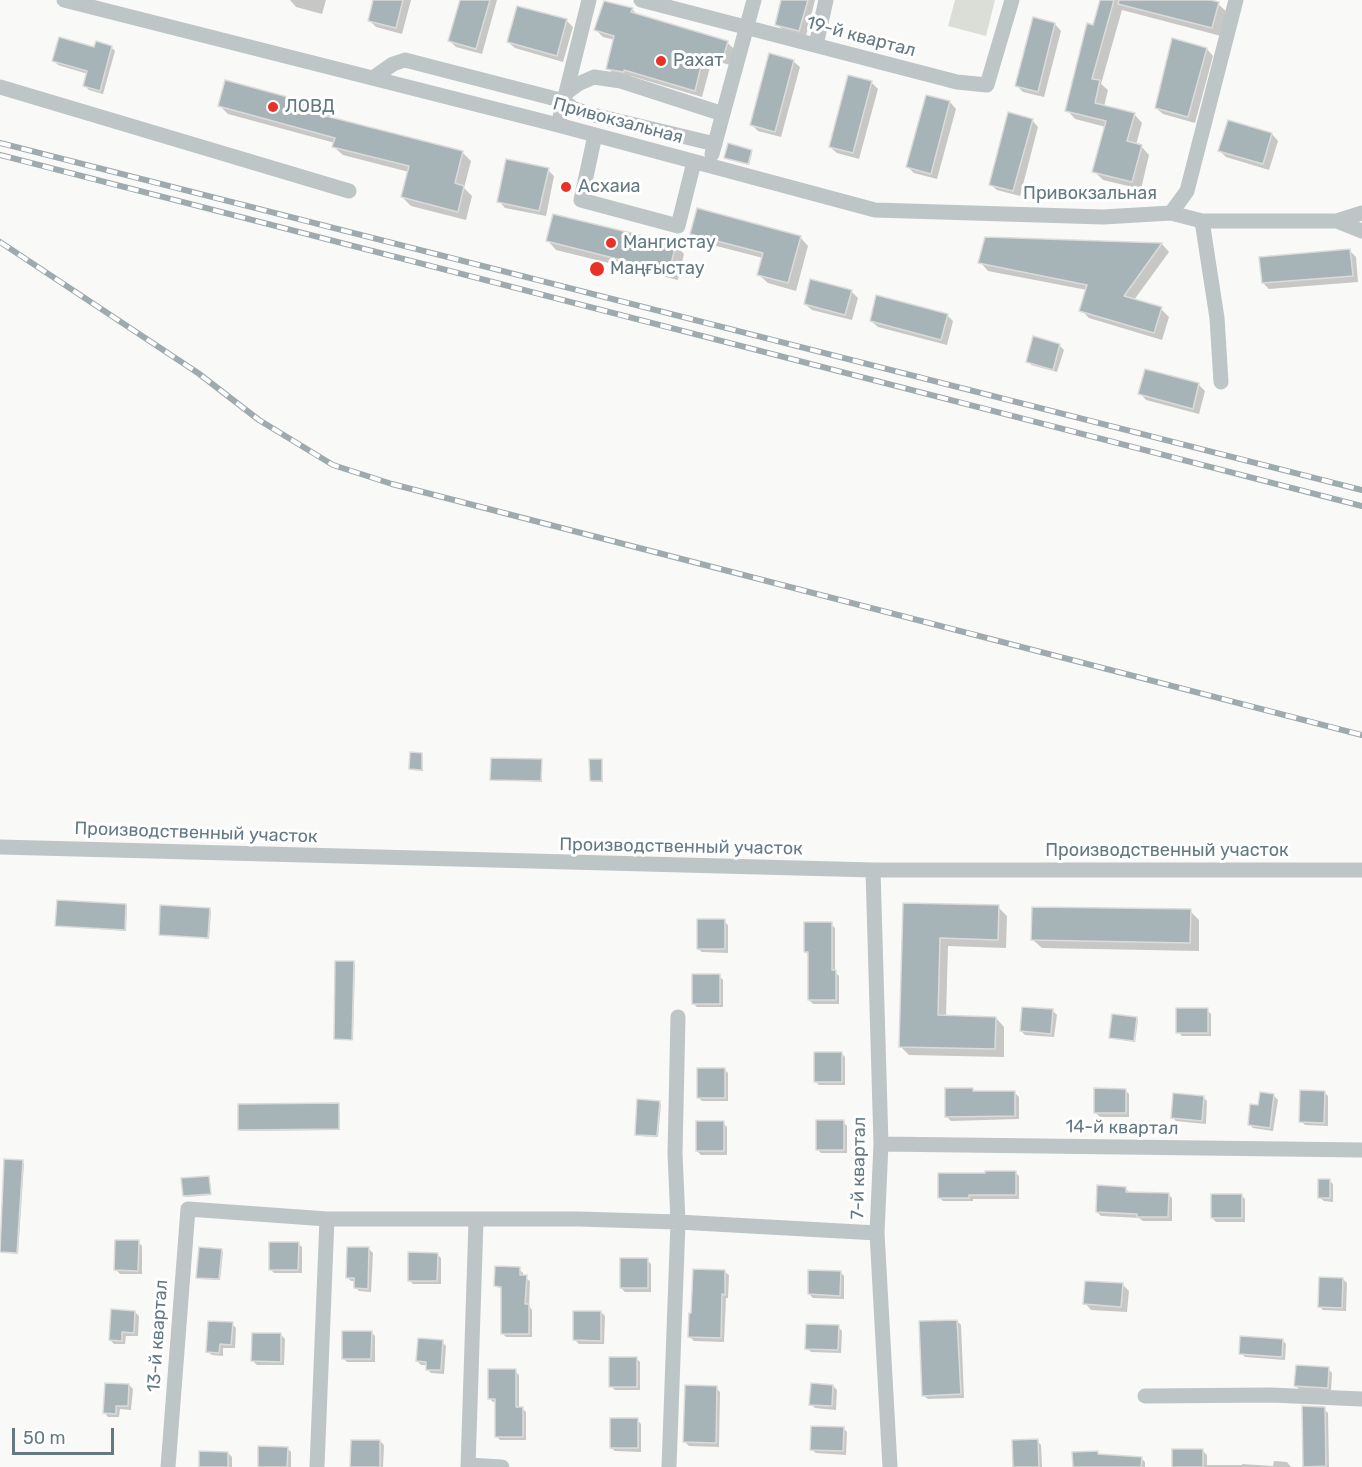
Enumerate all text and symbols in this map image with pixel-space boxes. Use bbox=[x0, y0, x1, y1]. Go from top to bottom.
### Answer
street label: 19-й квартал bbox=[804, 12, 918, 62]
place label: Рахат bbox=[673, 50, 723, 72]
marker: Рахат bbox=[654, 54, 668, 68]
street label: Привокзальная bbox=[551, 93, 685, 149]
place label: ЛОВД bbox=[285, 96, 335, 118]
marker: ЛОВД bbox=[266, 100, 280, 114]
place label: Асхаиа bbox=[578, 176, 641, 198]
marker: Асхаиа bbox=[559, 180, 573, 194]
street label: Привокзальная bbox=[1023, 183, 1157, 205]
place label: Мангистау bbox=[623, 232, 716, 254]
marker: Мангистау bbox=[604, 236, 618, 250]
place label: Маңғыстау bbox=[610, 258, 705, 280]
marker: Маңғыстау bbox=[588, 260, 606, 278]
street label: Производственный участок bbox=[74, 818, 318, 848]
street label: Производственный участок bbox=[559, 834, 803, 860]
street label: Производственный участок bbox=[1045, 840, 1289, 862]
street label: 7-й квартал bbox=[847, 1116, 871, 1220]
street label: 14-й квартал bbox=[1065, 1116, 1179, 1140]
street label: 13-й квартал bbox=[143, 1279, 173, 1393]
scale bar bbox=[15, 1416, 117, 1454]
text: 50 m bbox=[23, 1427, 66, 1449]

